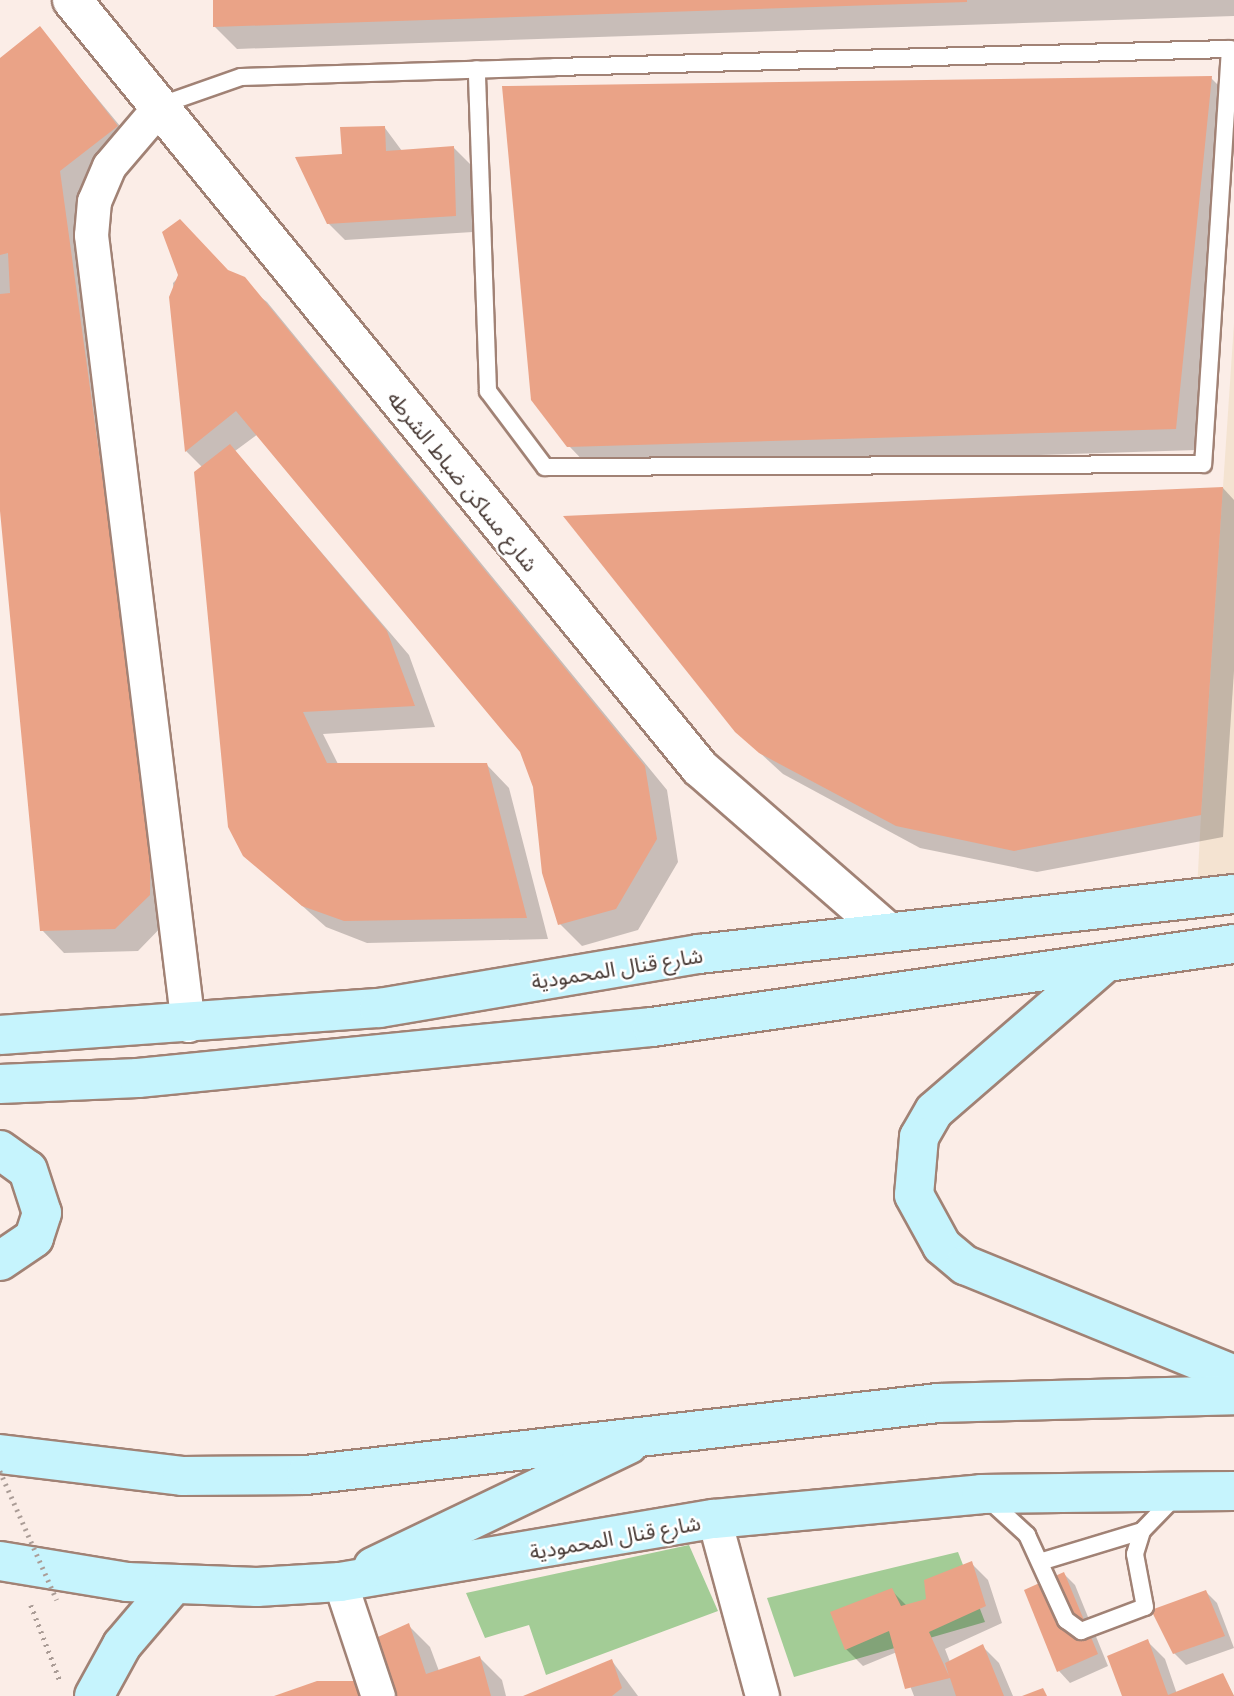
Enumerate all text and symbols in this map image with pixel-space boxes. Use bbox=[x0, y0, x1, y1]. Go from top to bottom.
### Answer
street label: شارع مساكن ضباط الشرطه bbox=[382, 386, 544, 576]
street label: شارع قنال المحمودية bbox=[529, 942, 705, 994]
street label: شارع قنال المحمودية bbox=[528, 1510, 702, 1564]

